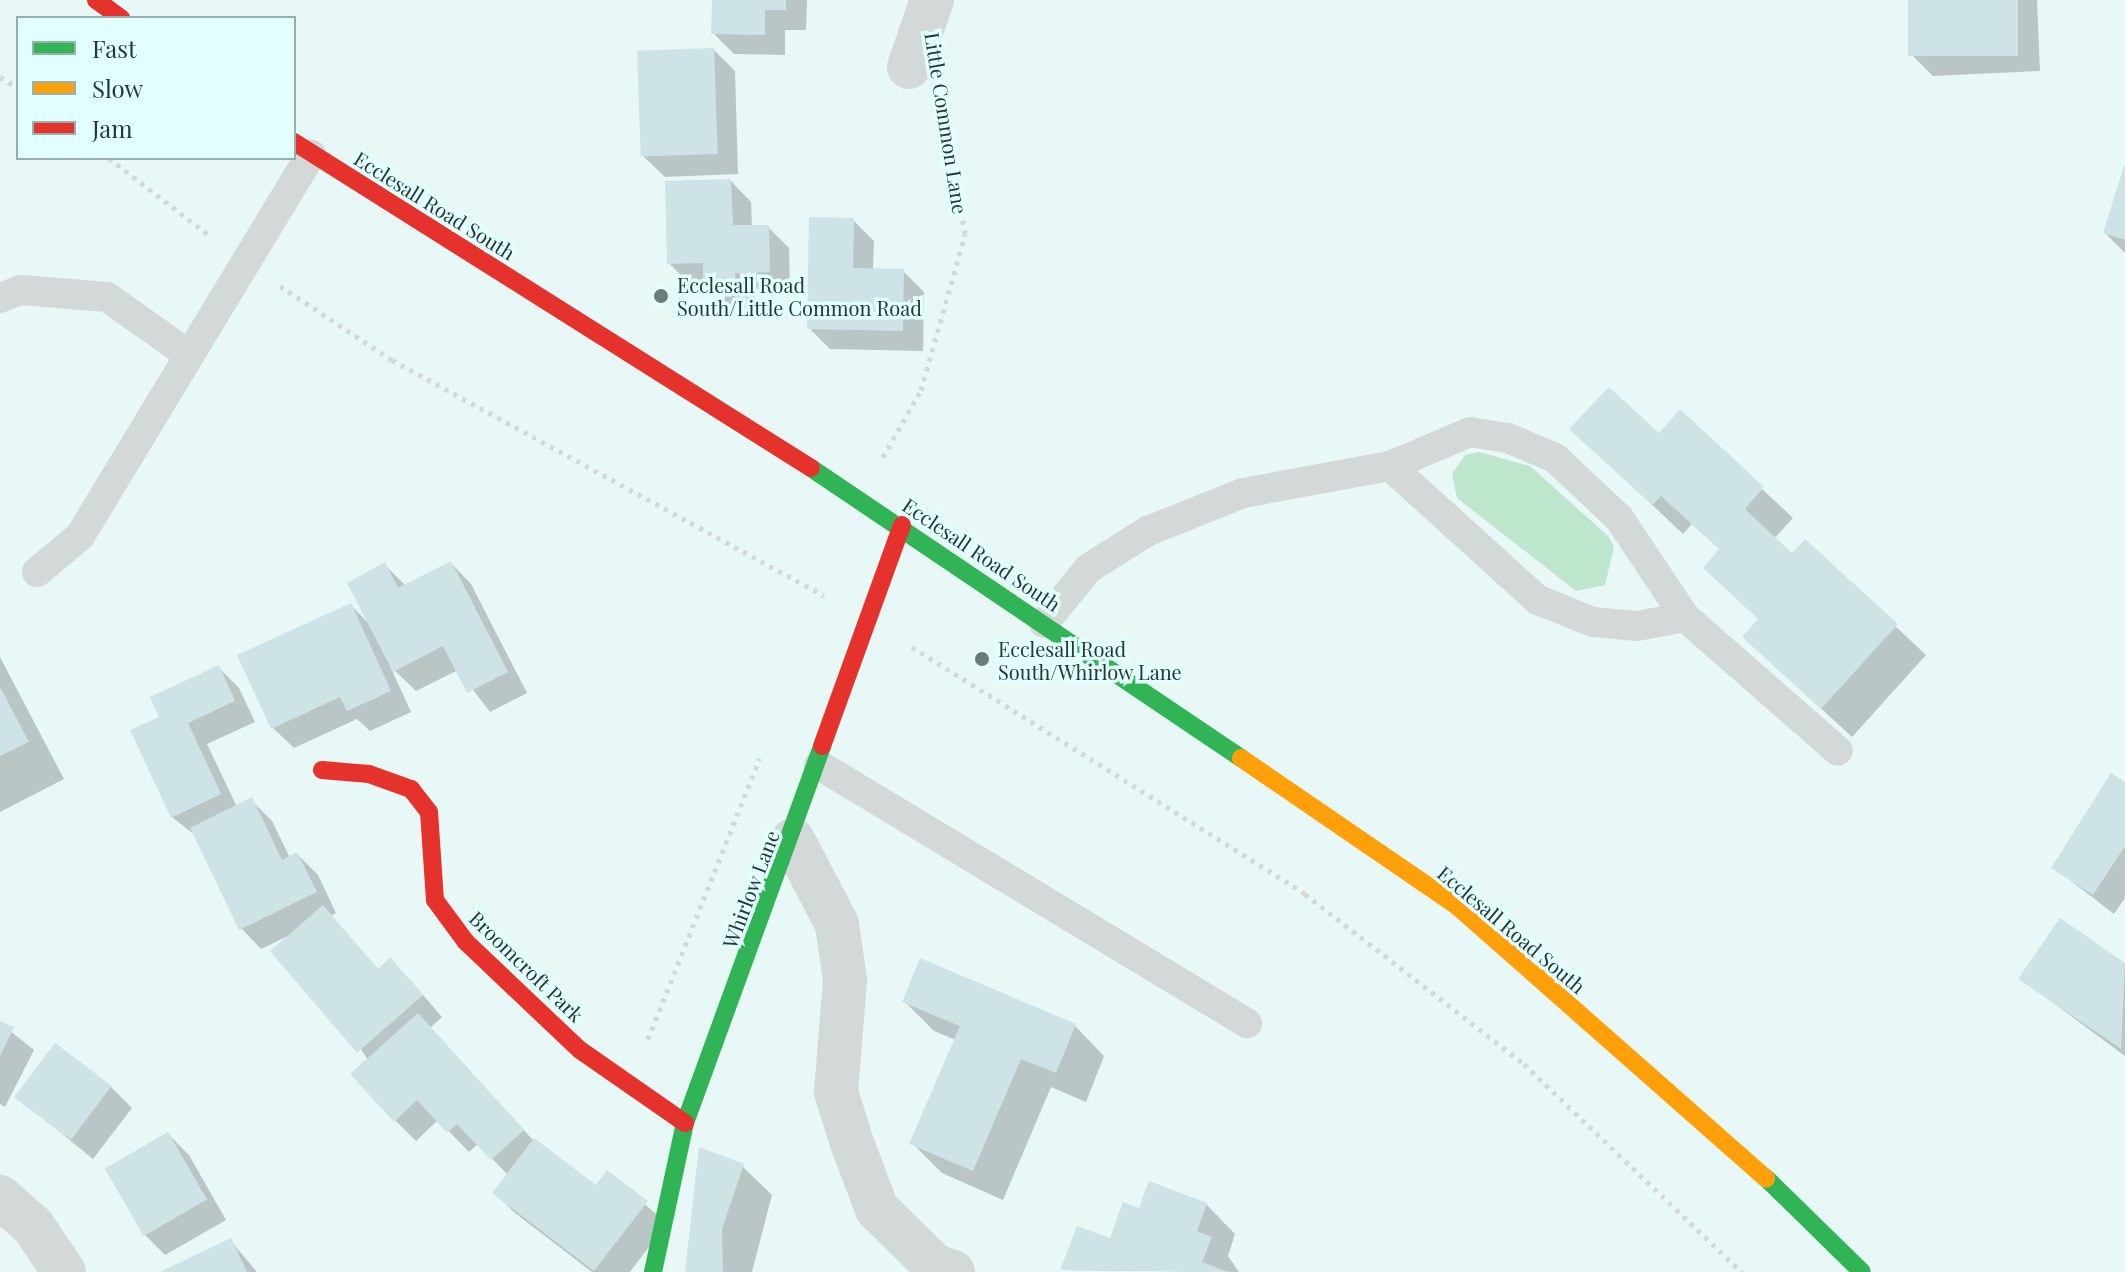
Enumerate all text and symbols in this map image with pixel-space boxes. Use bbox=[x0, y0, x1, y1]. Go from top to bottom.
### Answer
legend bbox=[16, 16, 296, 160]
street label: Little Common Lane bbox=[921, 31, 973, 215]
text: Fast bbox=[92, 32, 137, 64]
text: Slow bbox=[92, 72, 143, 104]
text: Jam bbox=[92, 112, 133, 144]
street label: Ecclesall Road South bbox=[350, 146, 520, 264]
place label: Ecclesall Road South/Little Common Road bbox=[677, 272, 922, 319]
marker: Ecclesall Road South/Little Common Road bbox=[652, 287, 670, 305]
street label: Ecclesall Road South bbox=[898, 492, 1066, 616]
place label: Ecclesall Road South/Whirlow Lane bbox=[998, 636, 1182, 683]
marker: Ecclesall Road South/Whirlow Lane bbox=[973, 650, 991, 668]
street label: Whirlow Lane bbox=[716, 827, 784, 951]
street label: Ecclesall Road South bbox=[1433, 860, 1591, 998]
street label: Broomcroft Park bbox=[465, 905, 589, 1027]

